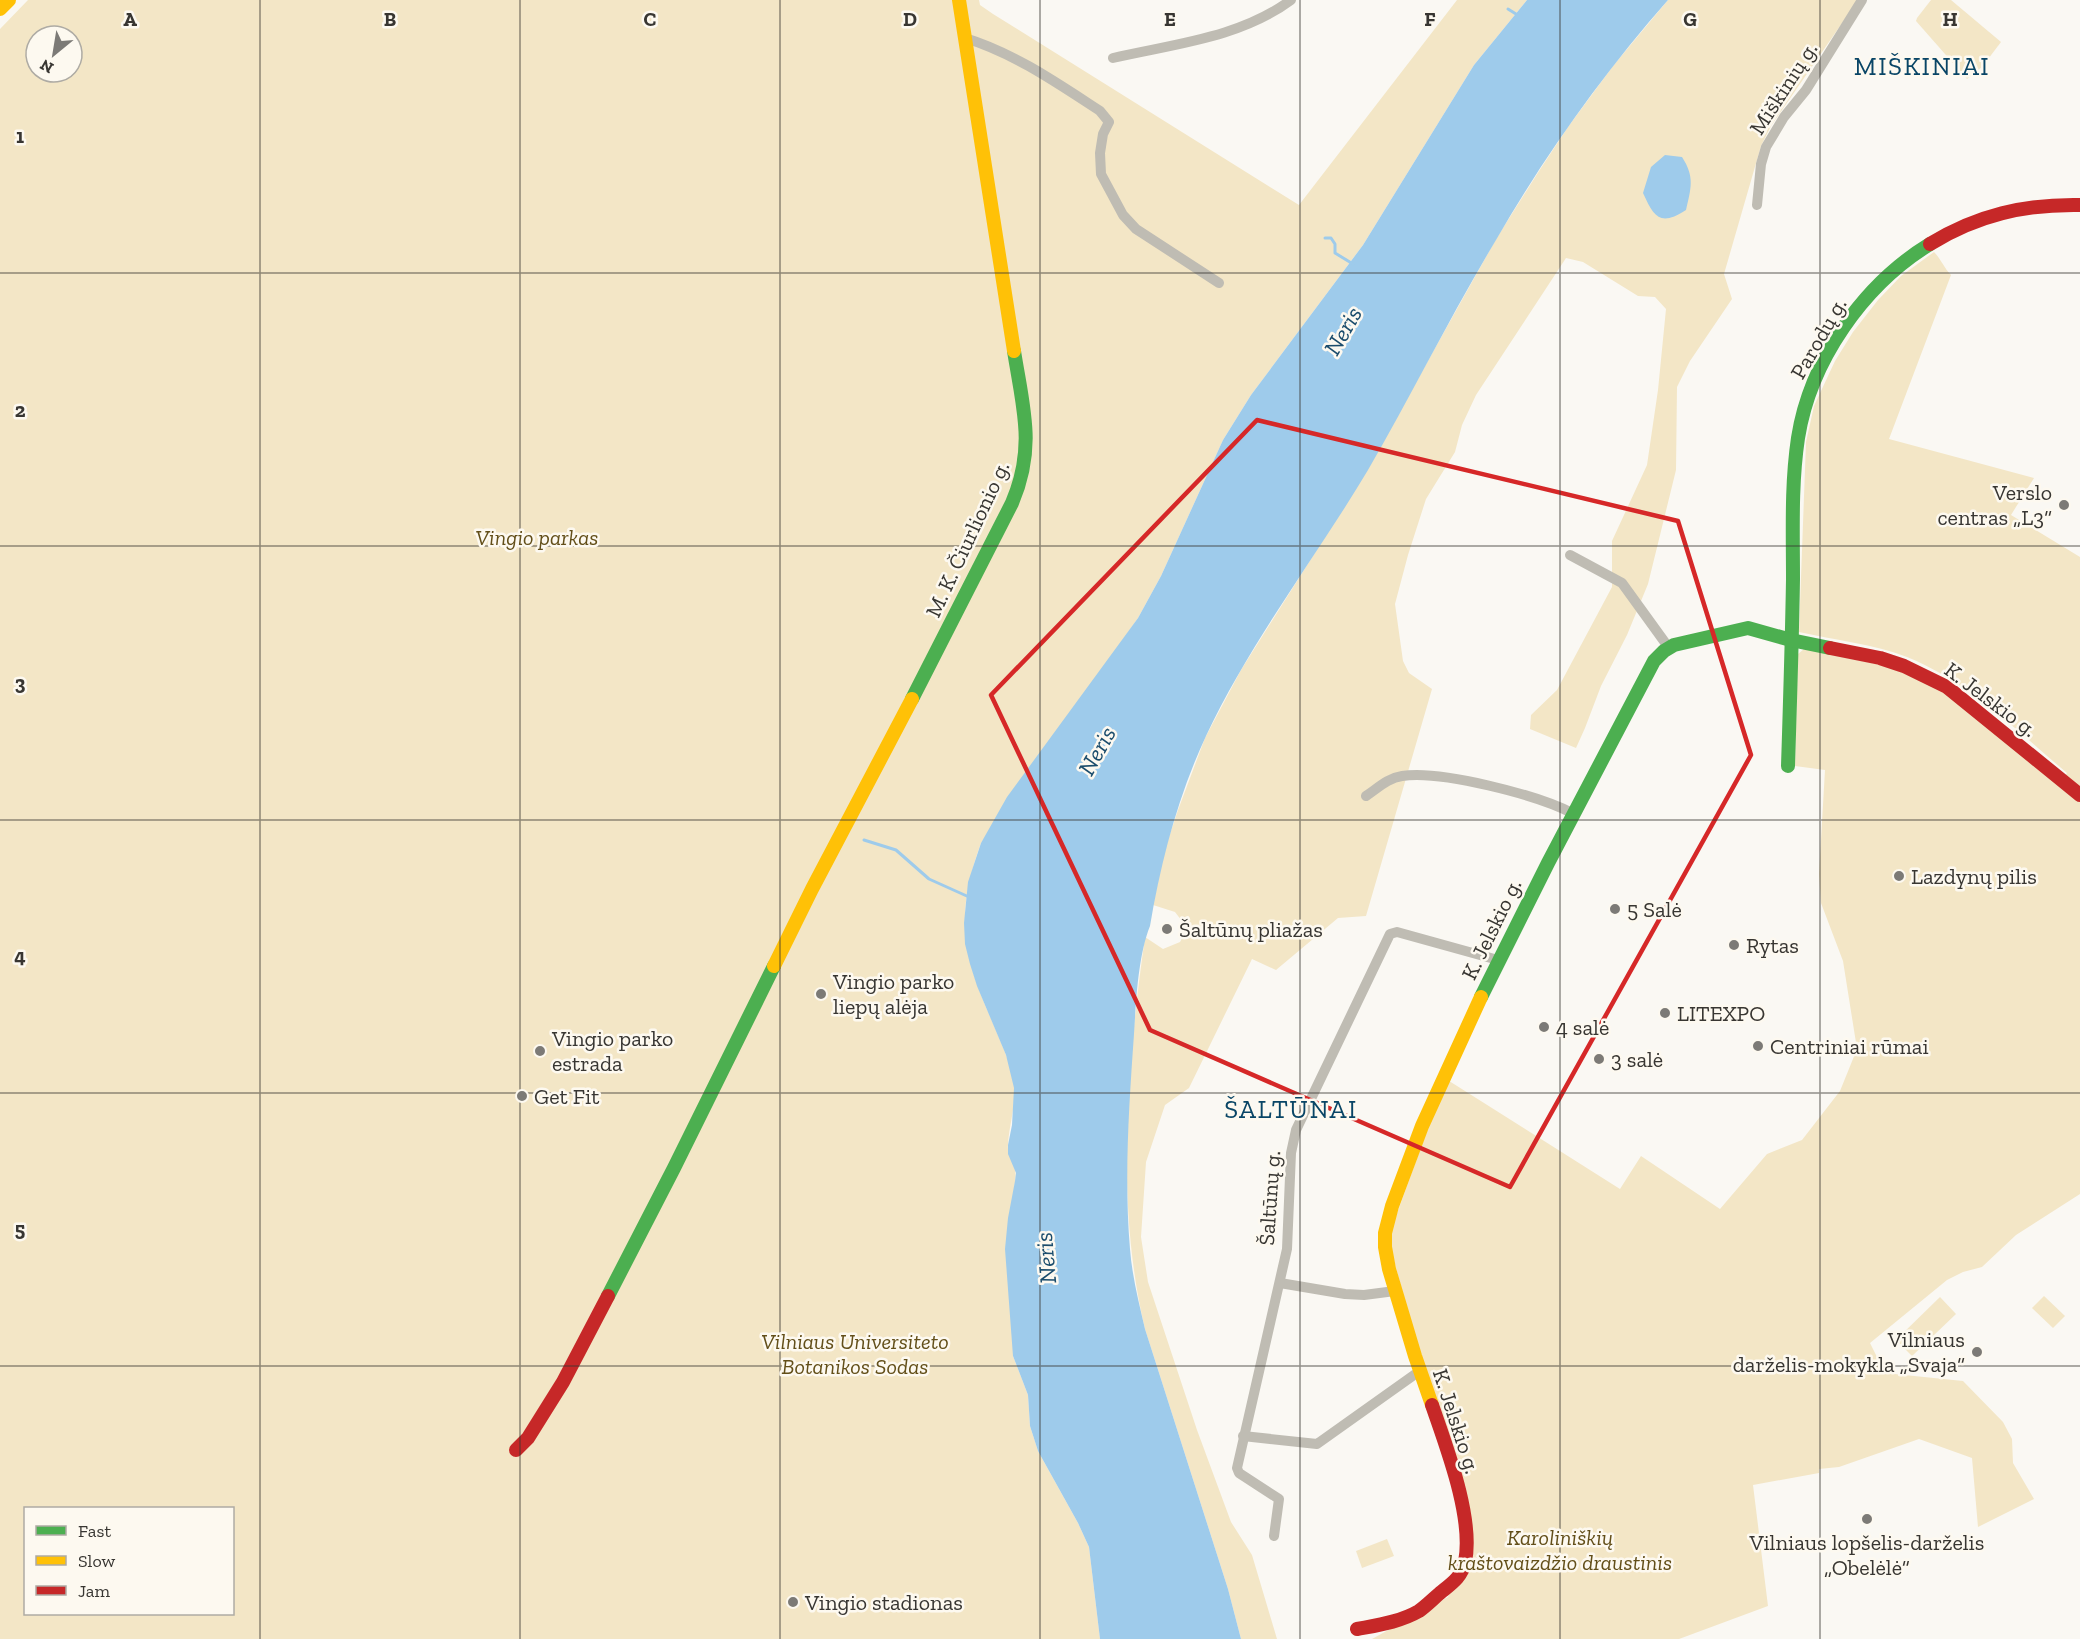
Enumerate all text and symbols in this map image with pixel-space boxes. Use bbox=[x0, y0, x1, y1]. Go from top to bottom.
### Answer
text: A bbox=[123, 7, 137, 31]
text: B bbox=[384, 7, 396, 31]
text: C bbox=[644, 7, 657, 31]
text: D bbox=[903, 7, 917, 31]
text: E bbox=[1164, 7, 1176, 31]
text: F bbox=[1424, 7, 1436, 31]
text: G bbox=[1683, 7, 1697, 31]
text: H bbox=[1942, 7, 1958, 31]
north arrow bbox=[24, 24, 84, 84]
street label: Miškinių g. bbox=[1743, 37, 1823, 140]
district label: MIŠKINIAI bbox=[1854, 50, 1990, 82]
text: N bbox=[37, 55, 57, 78]
text: 1 bbox=[16, 124, 24, 148]
street label: Parodų g. bbox=[1784, 293, 1852, 384]
water label: Neris bbox=[1317, 301, 1368, 360]
text: 2 bbox=[15, 398, 26, 422]
street label: M. K. Čiurlionio g. bbox=[919, 457, 1015, 622]
place label: Verslo centras „L3“ bbox=[1937, 479, 2052, 531]
marker: Verslo centras „L3“ bbox=[2057, 498, 2071, 512]
park label: Vingio parkas bbox=[476, 524, 598, 551]
street label: K. Jelskio g. bbox=[1939, 656, 2042, 743]
text: 3 bbox=[15, 671, 26, 695]
water label: Neris bbox=[1071, 721, 1122, 780]
place label: Lazdynų pilis bbox=[1911, 863, 2037, 890]
marker: Lazdynų pilis bbox=[1892, 869, 1906, 883]
street label: K. Jelskio g. bbox=[1455, 874, 1527, 984]
place label: 5 Salė bbox=[1627, 896, 1682, 923]
marker: 5 Salė bbox=[1608, 902, 1622, 916]
place label: Šaltūnų pliažas bbox=[1179, 916, 1323, 943]
marker: Šaltūnų pliažas bbox=[1160, 922, 1174, 936]
place label: Rytas bbox=[1746, 932, 1799, 959]
marker: Rytas bbox=[1727, 938, 1741, 952]
text: 4 bbox=[14, 944, 26, 968]
place label: Vingio parko liepų alėja bbox=[832, 968, 954, 1020]
marker: Vingio parko liepų alėja bbox=[814, 987, 828, 1001]
place label: LITEXPO bbox=[1677, 1000, 1765, 1027]
marker: LITEXPO bbox=[1658, 1006, 1672, 1020]
place label: 4 salė bbox=[1556, 1014, 1609, 1041]
marker: 4 salė bbox=[1537, 1020, 1551, 1034]
place label: Vingio parko estrada bbox=[551, 1025, 673, 1077]
place label: Centriniai rūmai bbox=[1770, 1033, 1929, 1060]
marker: Centriniai rūmai bbox=[1751, 1039, 1765, 1053]
marker: Vingio parko estrada bbox=[533, 1044, 547, 1058]
place label: 3 salė bbox=[1611, 1046, 1663, 1073]
marker: 3 salė bbox=[1592, 1052, 1606, 1066]
place label: Get Fit bbox=[534, 1083, 600, 1110]
marker: Get Fit bbox=[515, 1089, 529, 1103]
district label: ŠALTŪNAI bbox=[1224, 1093, 1358, 1125]
street label: Šaltūnų g. bbox=[1253, 1150, 1286, 1246]
text: 5 bbox=[15, 1217, 25, 1241]
water label: Neris bbox=[1029, 1231, 1062, 1285]
place label: Vilniaus darželis-mokykla „Svaja“ bbox=[1733, 1326, 1965, 1378]
park label: Vilniaus Universiteto Botanikos Sodas bbox=[761, 1328, 949, 1380]
marker: Vilniaus darželis-mokykla „Svaja“ bbox=[1970, 1345, 1984, 1359]
street label: K. Jelskio g. bbox=[1427, 1365, 1486, 1477]
legend bbox=[24, 1507, 234, 1615]
marker: Vilniaus lopšelis-darželis „Obelėlė“ bbox=[1860, 1512, 1874, 1526]
text: Fast bbox=[78, 1520, 111, 1542]
park label: Karoliniškių kraštovaizdžio draustinis bbox=[1448, 1524, 1672, 1576]
place label: Vilniaus lopšelis-darželis „Obelėlė“ bbox=[1749, 1529, 1984, 1581]
text: Slow bbox=[78, 1550, 115, 1572]
text: Jam bbox=[78, 1580, 110, 1602]
place label: Vingio stadionas bbox=[804, 1589, 963, 1616]
marker: Vingio stadionas bbox=[786, 1595, 800, 1609]

